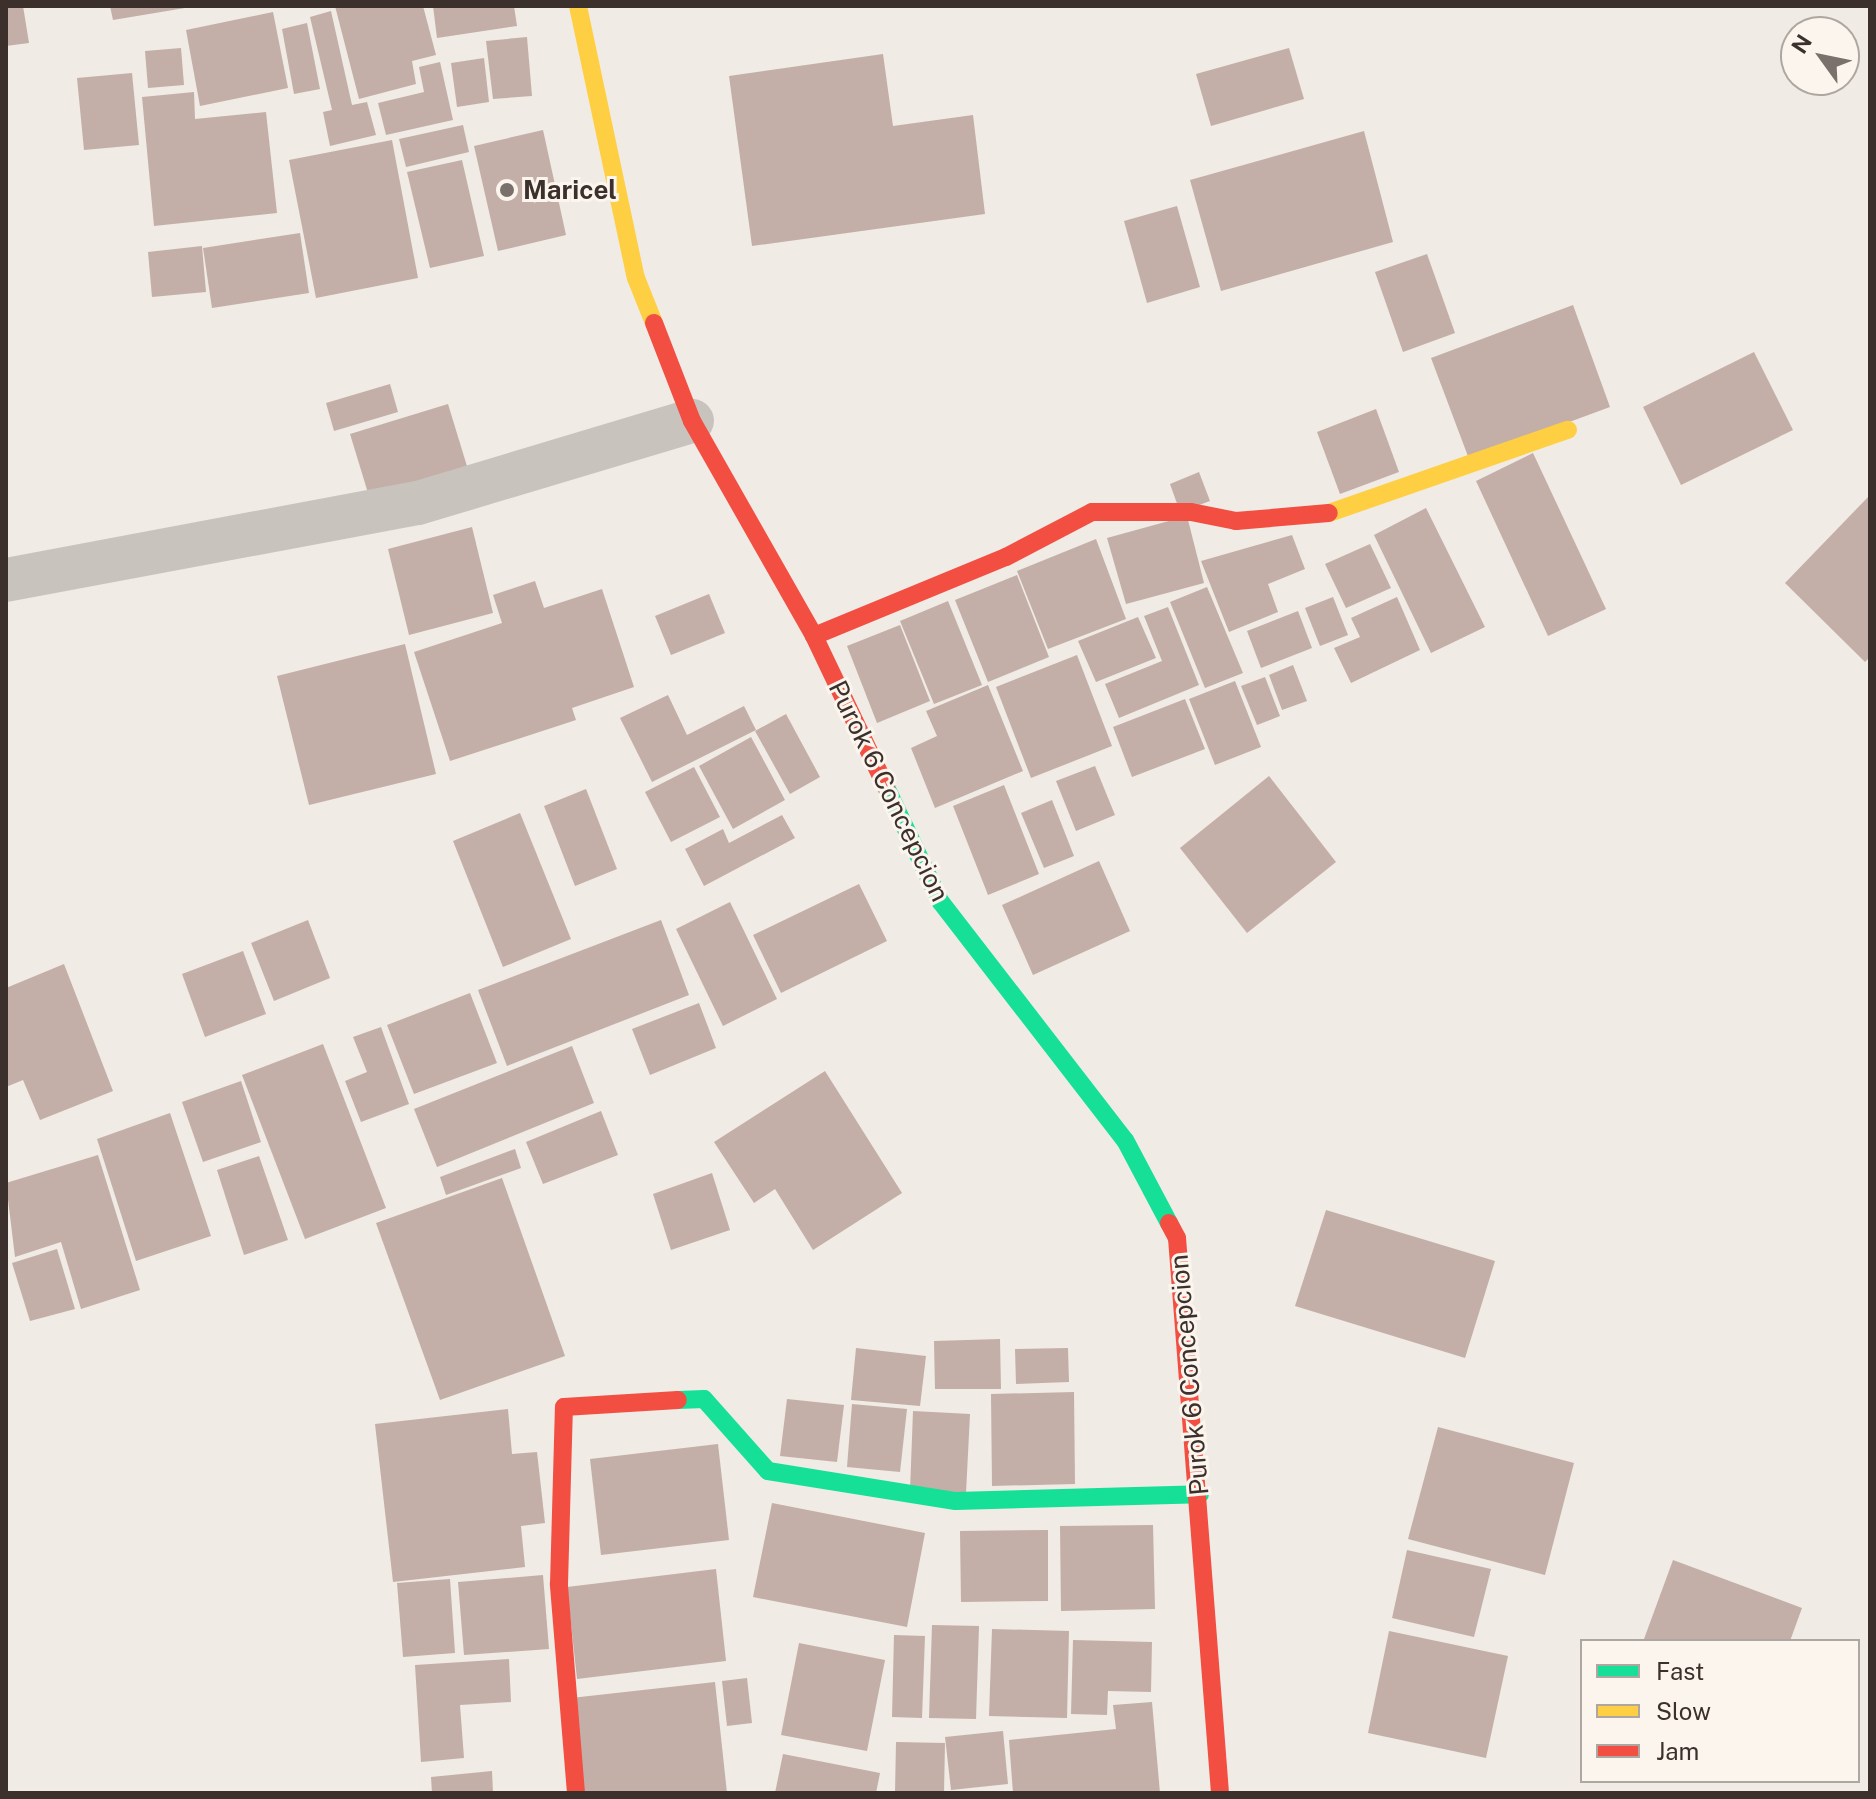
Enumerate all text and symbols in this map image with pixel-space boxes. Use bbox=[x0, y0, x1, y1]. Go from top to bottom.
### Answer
north arrow bbox=[1780, 16, 1860, 96]
text: N bbox=[1786, 30, 1817, 58]
place label: Maricel bbox=[523, 174, 617, 206]
marker: Maricel bbox=[498, 181, 516, 199]
street label: Purok 6 Concepcion bbox=[822, 676, 956, 906]
street label: Purok 6 Concepcion bbox=[1163, 1253, 1215, 1497]
legend bbox=[1580, 1639, 1860, 1783]
text: Fast bbox=[1656, 1657, 1704, 1685]
text: Slow bbox=[1656, 1697, 1711, 1725]
text: Jam bbox=[1656, 1737, 1699, 1765]

